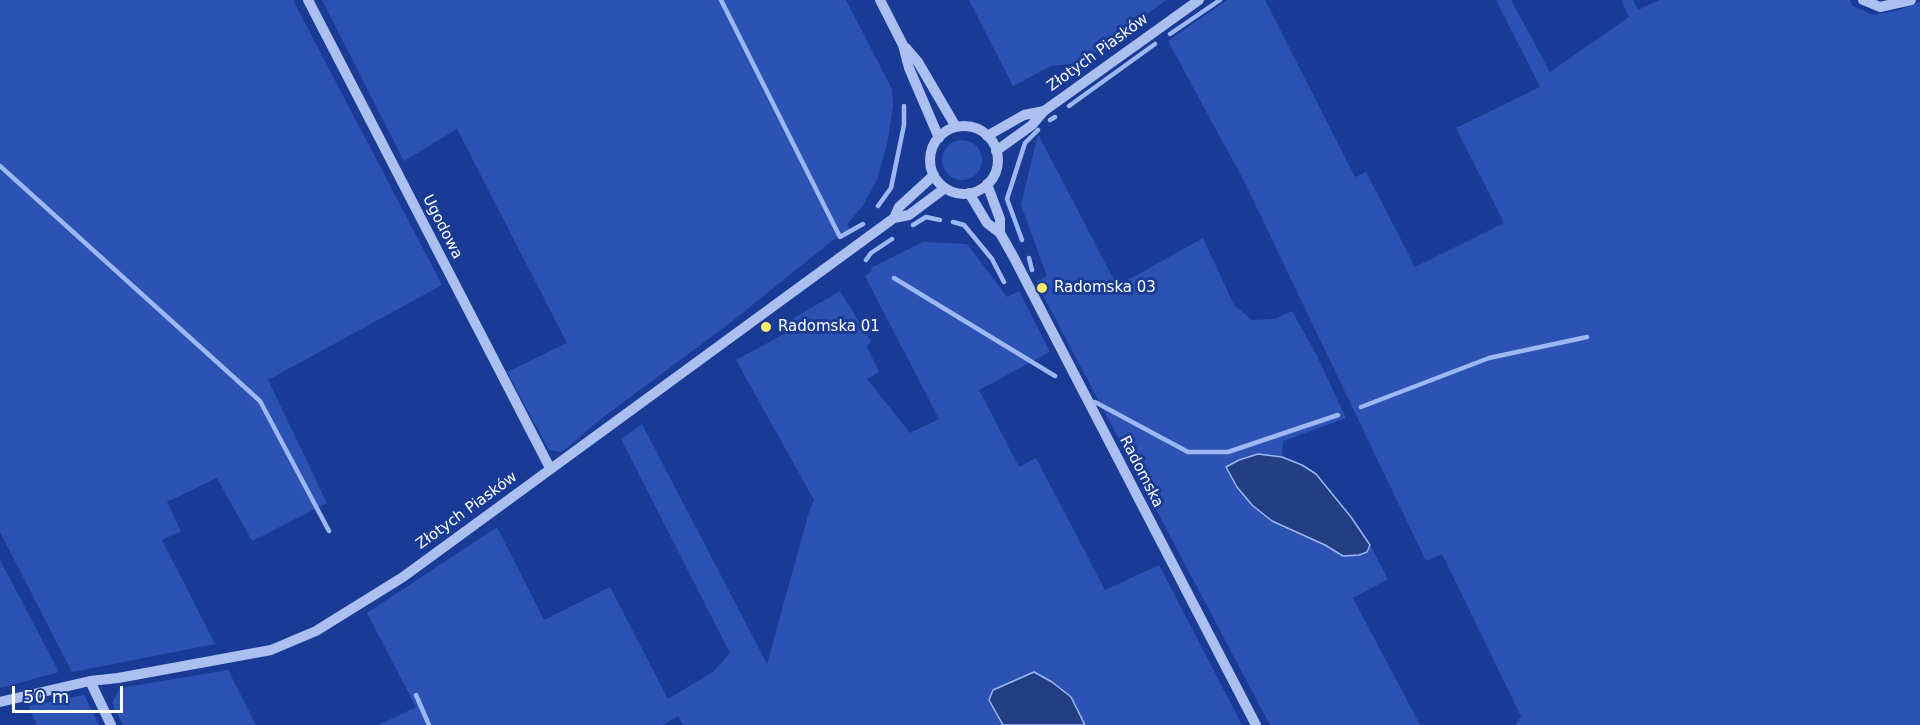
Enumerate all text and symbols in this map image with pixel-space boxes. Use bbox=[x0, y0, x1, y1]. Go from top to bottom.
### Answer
street label: Złotych Piasków bbox=[1044, 10, 1152, 96]
street label: Ugodowa bbox=[418, 192, 466, 262]
place label: Radomska 03 bbox=[1054, 279, 1156, 297]
marker: Radomska 03 bbox=[1035, 281, 1049, 295]
place label: Radomska 01 bbox=[778, 318, 880, 336]
marker: Radomska 01 bbox=[759, 320, 773, 334]
street label: Radomska bbox=[1115, 433, 1167, 511]
street label: Złotych Piasków bbox=[413, 468, 521, 554]
scale bar bbox=[15, 674, 126, 712]
text: 50 m bbox=[23, 686, 69, 707]

